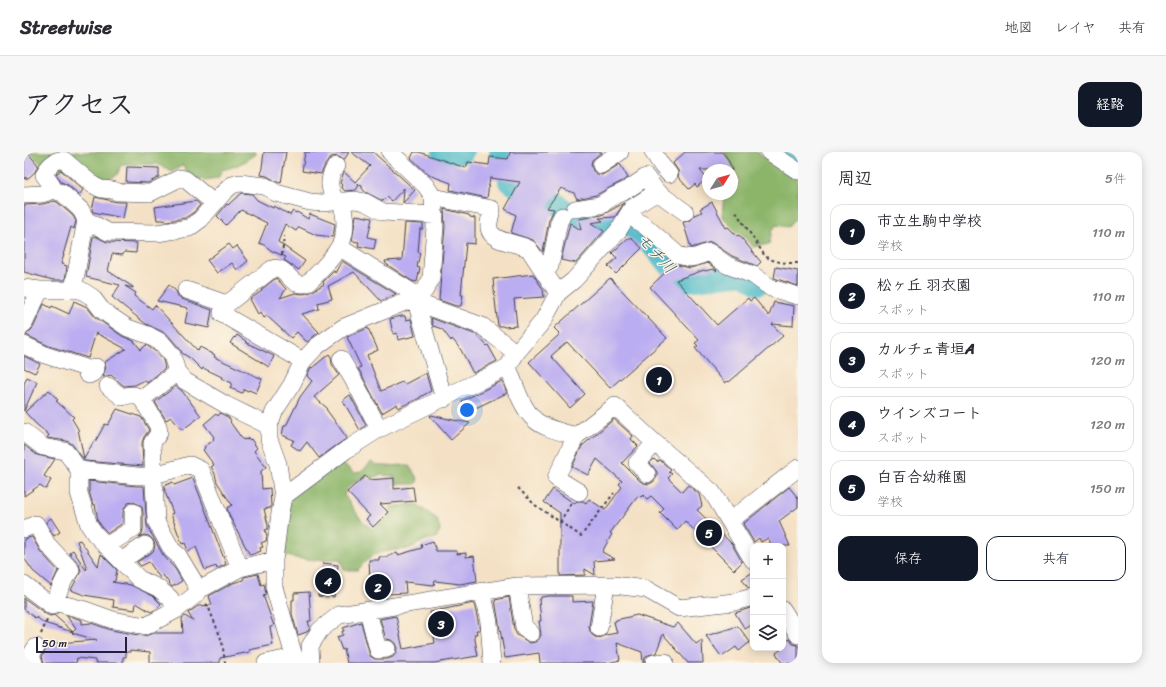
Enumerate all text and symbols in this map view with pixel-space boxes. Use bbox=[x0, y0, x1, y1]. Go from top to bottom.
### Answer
text: Streetwise bbox=[20, 11, 112, 44]
text: 地図 bbox=[1005, 15, 1033, 40]
text: レイヤ bbox=[1055, 15, 1096, 40]
text: 共有 bbox=[1118, 15, 1146, 40]
text: アクセス bbox=[24, 80, 134, 129]
button: 経路 bbox=[1078, 82, 1142, 127]
text: 周辺 bbox=[838, 163, 872, 193]
north arrow bbox=[702, 164, 738, 200]
text: 5件 bbox=[1105, 167, 1126, 190]
text: 市立生駒中学校 bbox=[877, 208, 982, 234]
text: 1 bbox=[849, 221, 855, 244]
text: 110 m bbox=[1092, 221, 1125, 244]
water label: モチ川 bbox=[630, 226, 684, 281]
text: 学校 bbox=[877, 234, 903, 257]
text: 松ヶ丘 羽衣園 bbox=[877, 272, 971, 298]
text: 2 bbox=[848, 285, 856, 308]
text: 110 m bbox=[1092, 285, 1125, 308]
text: スポット bbox=[877, 298, 929, 321]
text: カルチェ青垣A bbox=[877, 336, 975, 362]
text: 3 bbox=[848, 349, 856, 372]
text: 120 m bbox=[1090, 349, 1125, 372]
text: スポット bbox=[877, 362, 929, 385]
pin: 1 bbox=[646, 365, 672, 395]
your location bbox=[457, 400, 477, 420]
text: ウインズコート bbox=[877, 400, 982, 426]
text: 4 bbox=[848, 413, 856, 436]
text: 120 m bbox=[1090, 413, 1125, 436]
text: スポット bbox=[877, 426, 929, 449]
text: 白百合幼稚園 bbox=[877, 464, 967, 490]
text: 5 bbox=[848, 477, 856, 500]
text: 150 m bbox=[1090, 477, 1125, 500]
text: 学校 bbox=[877, 490, 903, 513]
pin: 5 bbox=[696, 518, 722, 548]
button: 保存 bbox=[838, 536, 978, 581]
button: 共有 bbox=[986, 536, 1126, 581]
map controls bbox=[750, 543, 786, 651]
button: + bbox=[750, 543, 786, 579]
pin: 4 bbox=[315, 566, 341, 596]
pin: 2 bbox=[365, 572, 391, 602]
button: − bbox=[750, 579, 786, 615]
pin: 3 bbox=[428, 609, 454, 639]
button: layers bbox=[750, 615, 786, 651]
text: 50 m bbox=[42, 634, 67, 653]
scale bar bbox=[36, 635, 127, 654]

